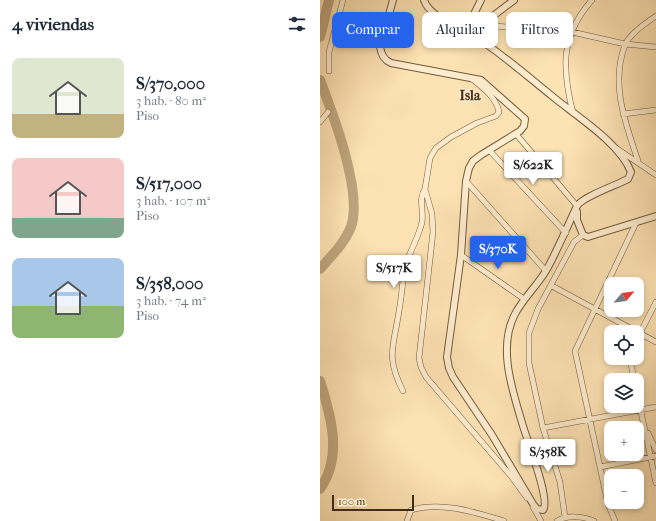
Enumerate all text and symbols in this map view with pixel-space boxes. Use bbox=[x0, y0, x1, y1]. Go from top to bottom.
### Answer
chip: Comprar bbox=[332, 12, 414, 48]
chip: Alquilar bbox=[422, 12, 498, 48]
chip: Filtros bbox=[506, 12, 573, 48]
icon: filters bbox=[286, 13, 308, 35]
text: 4 viviendas bbox=[12, 14, 94, 34]
text: S/370,000 bbox=[136, 73, 205, 93]
icon: home bbox=[44, 74, 92, 122]
district label: Isla bbox=[460, 87, 481, 104]
text: 3 hab. · 80 m² bbox=[136, 93, 206, 108]
text: Piso bbox=[136, 108, 159, 123]
pin: S/622K bbox=[500, 152, 566, 186]
text: S/622K bbox=[513, 157, 553, 172]
text: S/517,000 bbox=[136, 173, 202, 193]
icon: home bbox=[44, 174, 92, 222]
text: 3 hab. · 107 m² bbox=[136, 193, 210, 208]
text: Piso bbox=[136, 208, 159, 223]
pin: S/370K bbox=[465, 236, 531, 270]
text: S/370K bbox=[479, 241, 517, 256]
pin: S/517K bbox=[361, 255, 427, 289]
text: S/517K bbox=[376, 260, 412, 275]
text: S/358,000 bbox=[136, 273, 203, 293]
icon: home bbox=[44, 274, 92, 322]
north arrow bbox=[604, 277, 644, 317]
map controls bbox=[604, 277, 644, 509]
text: 3 hab. · 74 m² bbox=[136, 293, 206, 308]
text: Piso bbox=[136, 308, 159, 323]
button: locate bbox=[604, 325, 644, 365]
button: layers bbox=[604, 373, 644, 413]
button: + bbox=[604, 421, 644, 461]
pin: S/358K bbox=[515, 439, 581, 473]
text: S/358K bbox=[530, 444, 566, 459]
button: − bbox=[604, 469, 644, 509]
scale bar bbox=[332, 493, 414, 512]
text: 100 m bbox=[338, 495, 366, 508]

